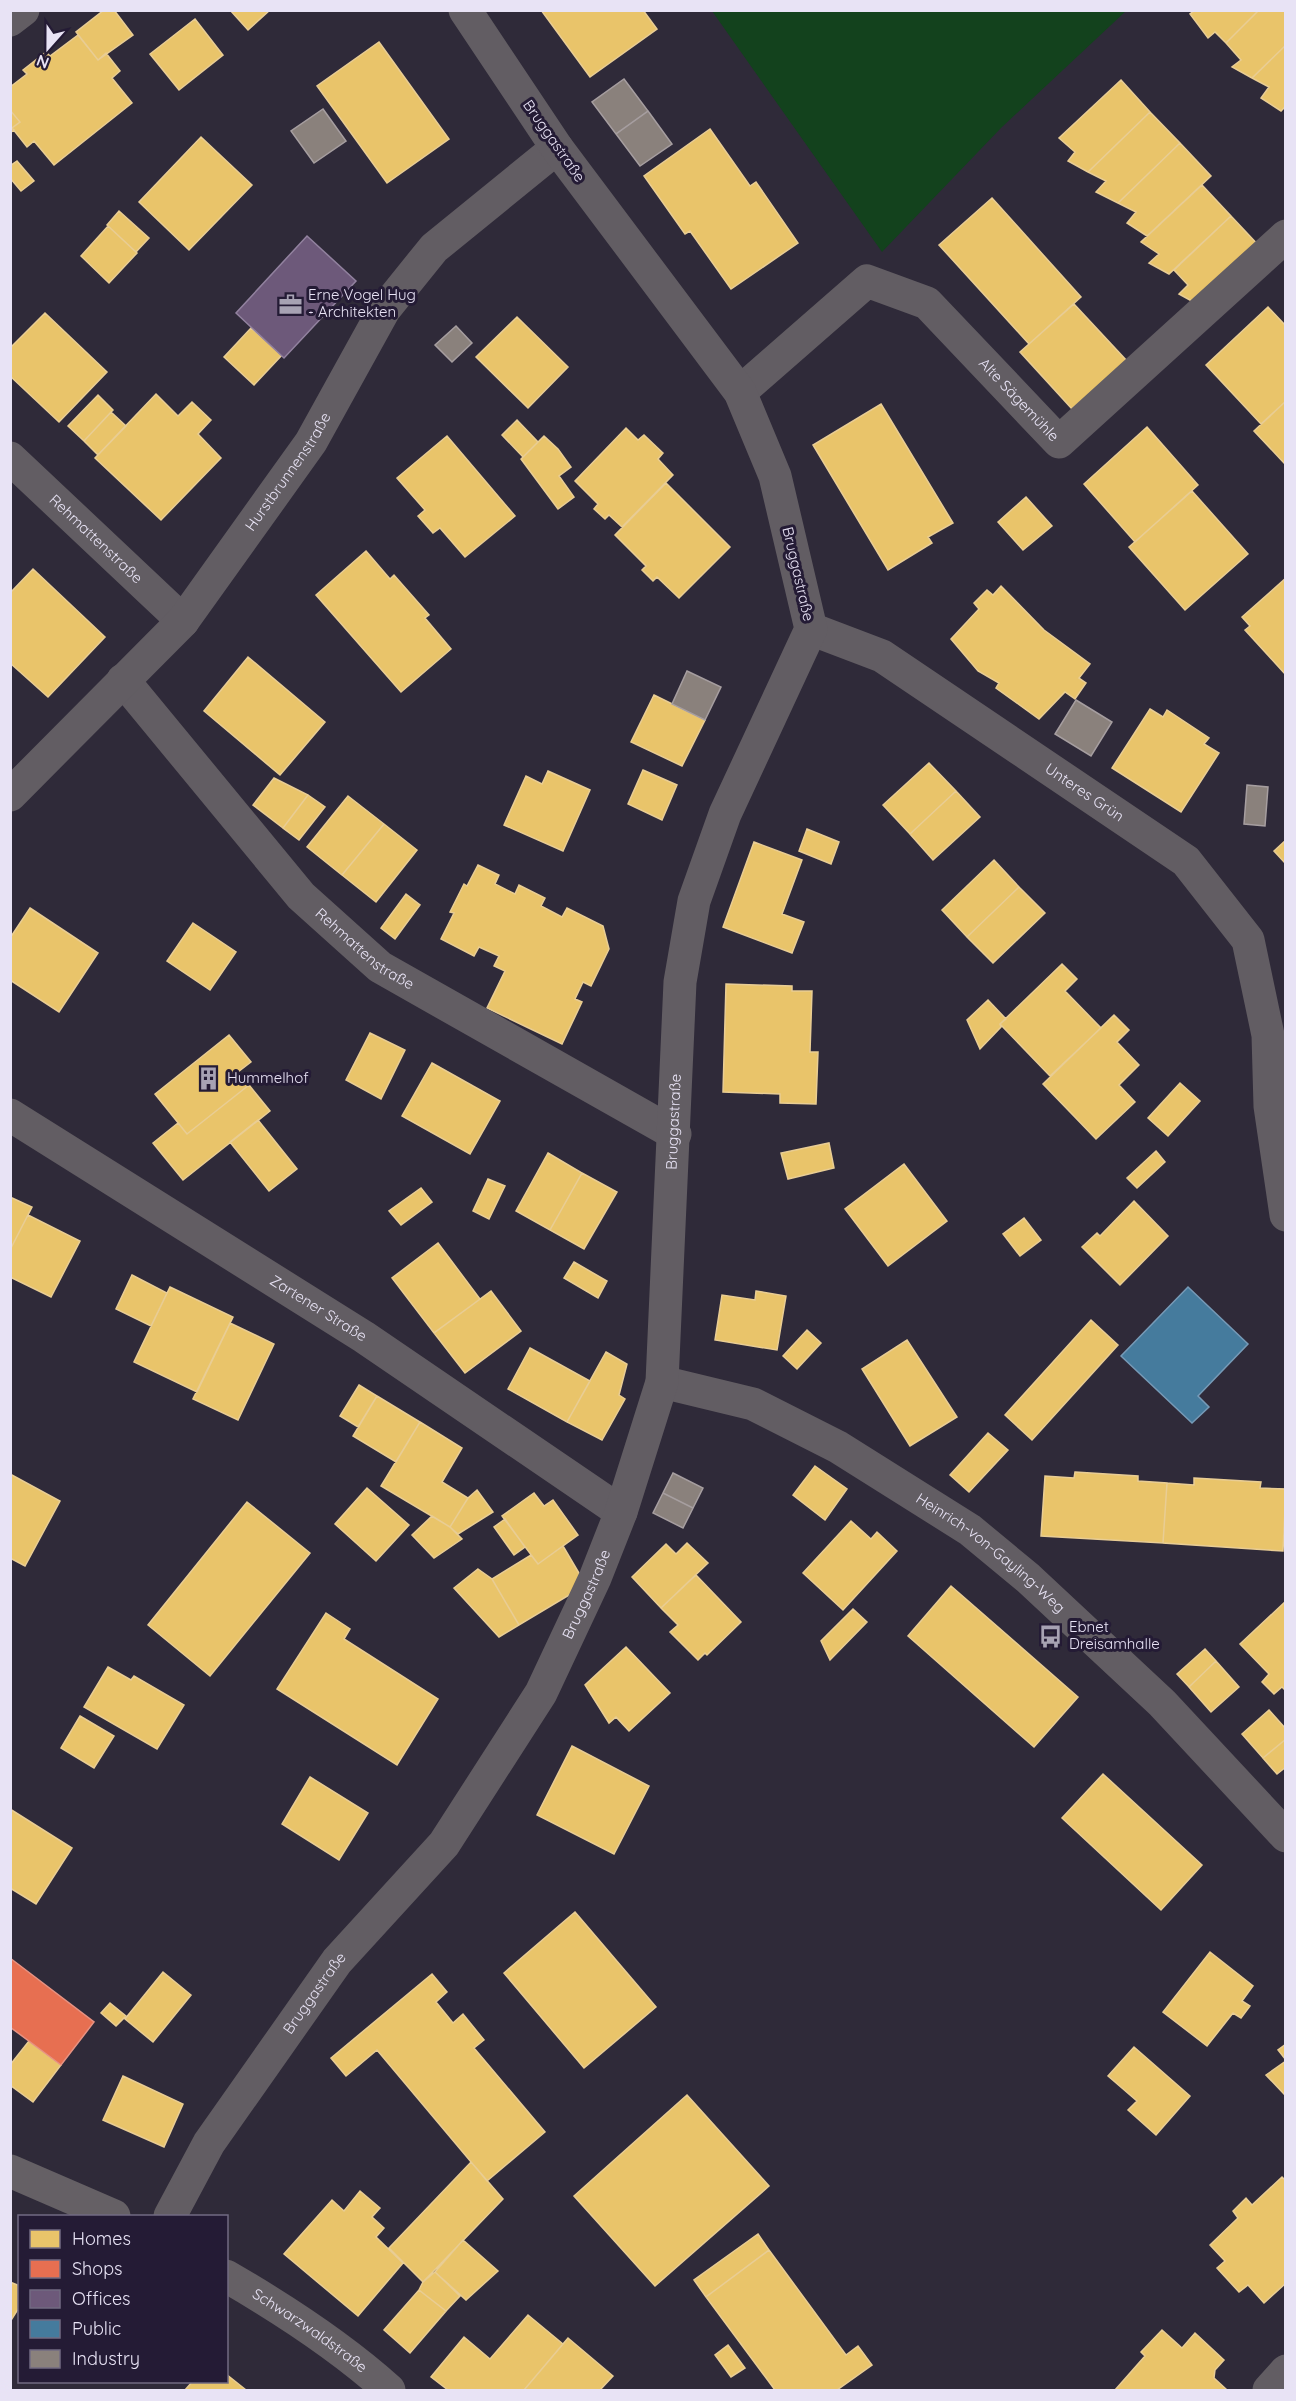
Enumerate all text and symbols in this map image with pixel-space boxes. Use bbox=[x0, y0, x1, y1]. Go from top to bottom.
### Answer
north arrow bbox=[18, 18, 78, 78]
text: N bbox=[34, 51, 52, 73]
street label: Bruggastraße bbox=[519, 96, 590, 185]
place label: Erne Vogel Hug - Architekten bbox=[308, 285, 416, 321]
office icon: Erne Vogel Hug - Architekten bbox=[277, 291, 303, 317]
street label: Alte Sägemühle bbox=[975, 354, 1063, 445]
street label: Hurstbrunnenstraße bbox=[240, 409, 335, 534]
street label: Rehmattenstraße bbox=[46, 490, 147, 587]
street label: Bruggastraße bbox=[778, 525, 819, 623]
street label: Unteres Grün bbox=[1041, 759, 1128, 825]
street label: Rehmattenstraße bbox=[312, 904, 418, 993]
building icon: Hummelhof bbox=[196, 1065, 222, 1091]
place label: Hummelhof bbox=[227, 1068, 309, 1087]
street label: Bruggastraße bbox=[662, 1073, 685, 1170]
street label: Zartener Straße bbox=[267, 1270, 371, 1345]
street label: Heinrich-von-Gayling-Weg bbox=[913, 1488, 1069, 1617]
street label: Bruggastraße bbox=[558, 1547, 614, 1642]
place label: Ebnet Dreisamhalle bbox=[1069, 1617, 1160, 1653]
bus stop icon: Ebnet Dreisamhalle bbox=[1038, 1623, 1064, 1649]
street label: Bruggastraße bbox=[279, 1948, 350, 2038]
legend bbox=[18, 2215, 228, 2383]
text: Homes bbox=[72, 2227, 131, 2250]
text: Shops bbox=[72, 2257, 123, 2280]
street label: Schwarzwaldstraße bbox=[249, 2284, 371, 2377]
text: Offices bbox=[72, 2287, 131, 2310]
text: Public bbox=[72, 2317, 121, 2340]
text: Industry bbox=[72, 2347, 140, 2370]

